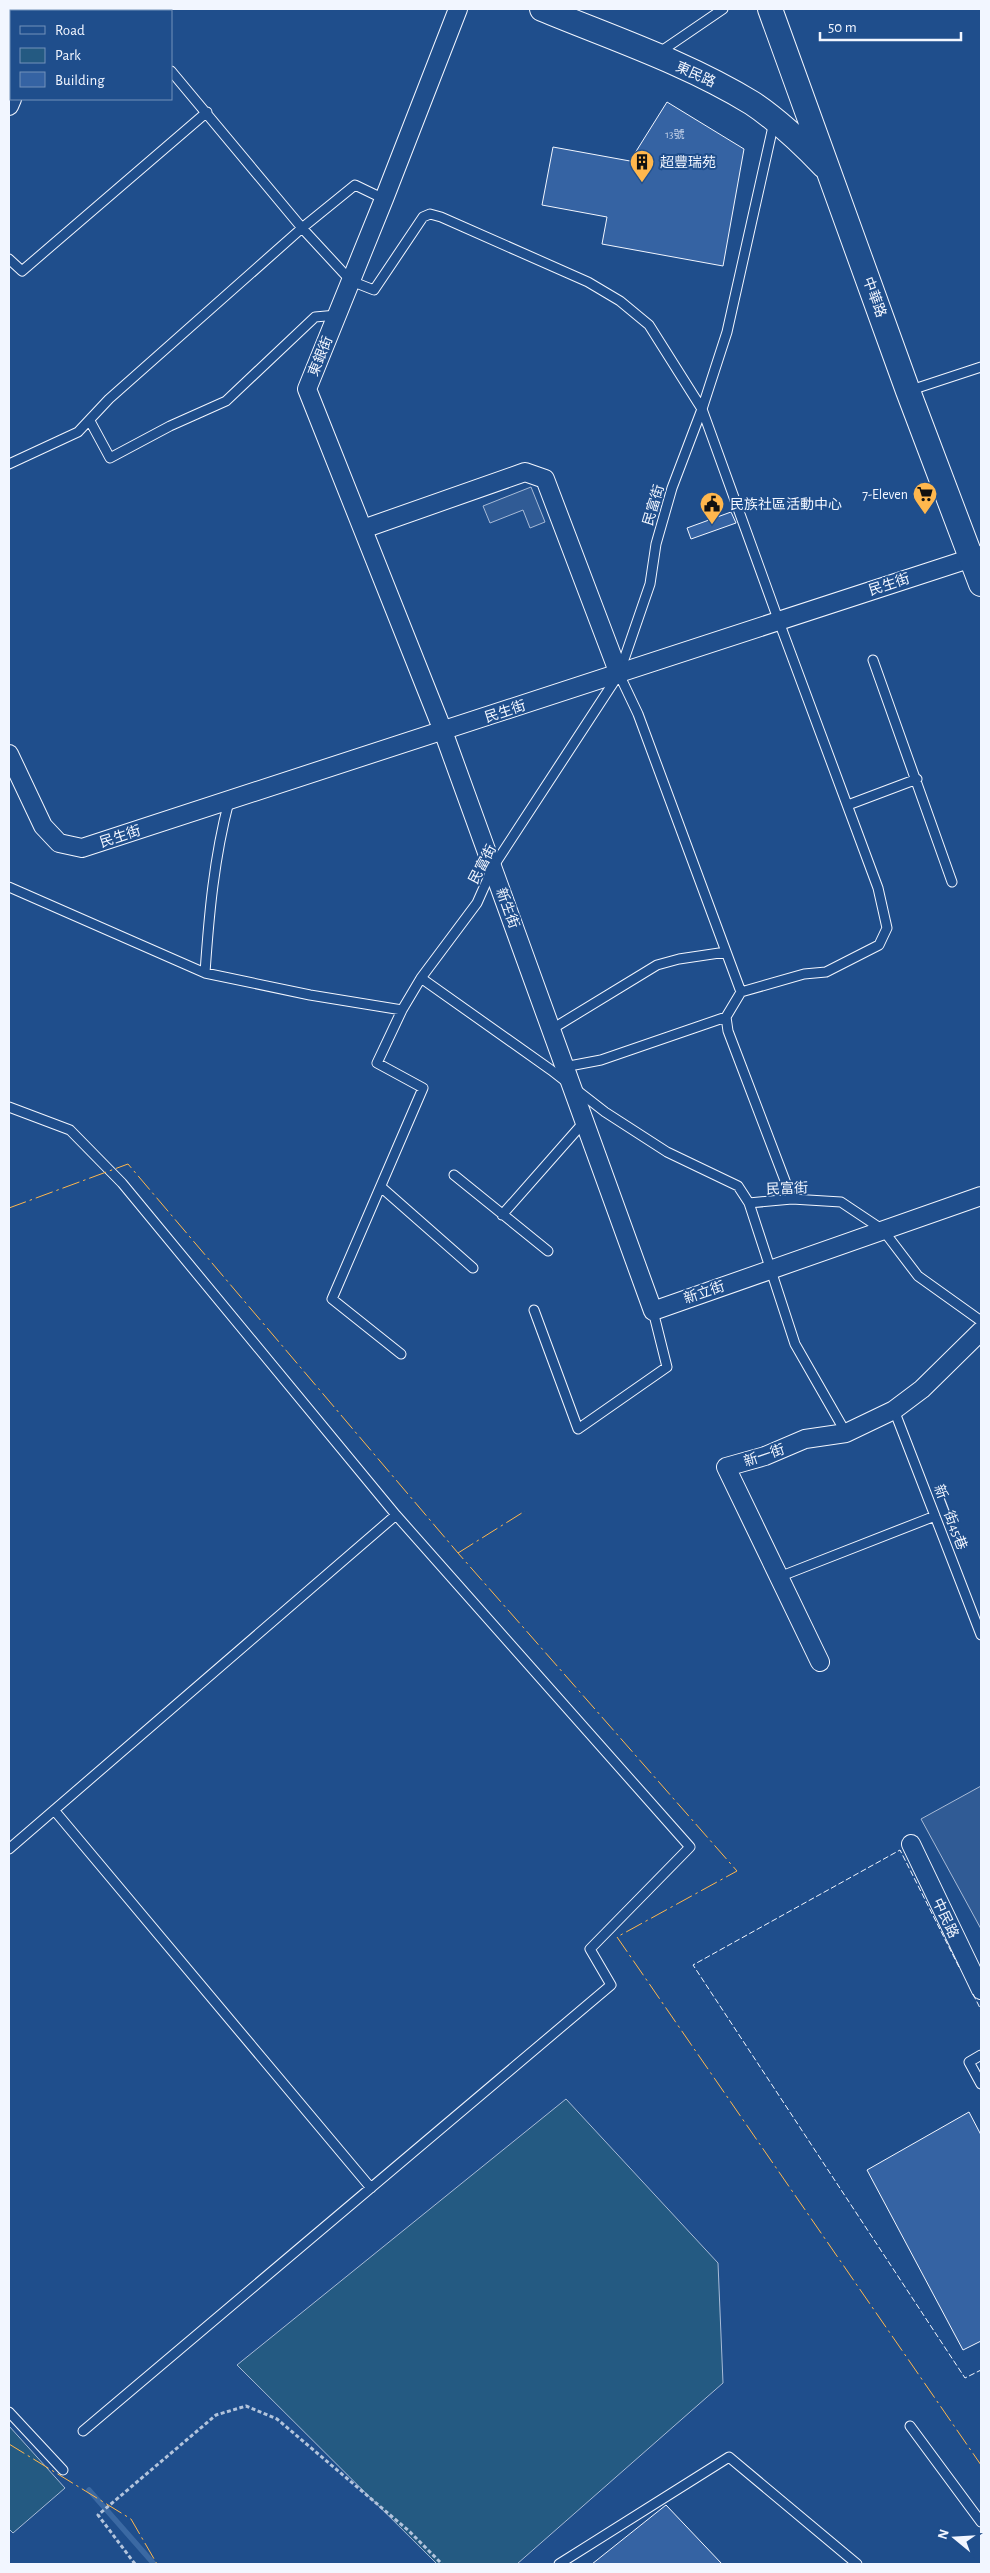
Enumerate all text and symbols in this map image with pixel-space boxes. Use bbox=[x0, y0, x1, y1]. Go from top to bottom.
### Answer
legend bbox=[10, 10, 172, 100]
scale bar bbox=[820, 10, 961, 42]
text: 50 m bbox=[828, 20, 857, 35]
text: Road bbox=[55, 23, 85, 38]
text: Park bbox=[55, 48, 81, 63]
street label: 東民路 bbox=[674, 59, 718, 90]
text: Building bbox=[55, 73, 105, 88]
house number: 13號 bbox=[665, 129, 685, 140]
building icon: 超豐瑞苑 bbox=[629, 149, 655, 183]
place label: 超豐瑞苑 bbox=[660, 155, 716, 170]
street label: 中華路 bbox=[860, 275, 889, 319]
street label: 東銀街 bbox=[306, 334, 335, 378]
supermarket icon: 7-Eleven bbox=[912, 481, 938, 515]
street label: 民富街 bbox=[640, 483, 667, 527]
place label: 7-Eleven bbox=[862, 488, 908, 502]
public building icon: 民族社區活動中心 bbox=[699, 491, 725, 525]
place label: 民族社區活動中心 bbox=[730, 497, 842, 512]
street label: 民生街 bbox=[867, 571, 911, 598]
street label: 民生街 bbox=[483, 698, 527, 725]
street label: 民生街 bbox=[98, 823, 142, 850]
street label: 民富街 bbox=[466, 842, 499, 886]
street label: 新生街 bbox=[493, 886, 522, 930]
street label: 民富街 bbox=[766, 1180, 808, 1197]
street label: 新立街 bbox=[682, 1279, 726, 1306]
street label: 新一街 bbox=[742, 1442, 786, 1469]
street label: 新一街45巷 bbox=[931, 1482, 970, 1552]
street label: 中民路 bbox=[930, 1896, 961, 1940]
north arrow bbox=[930, 2513, 980, 2563]
text: N bbox=[935, 2527, 952, 2541]

